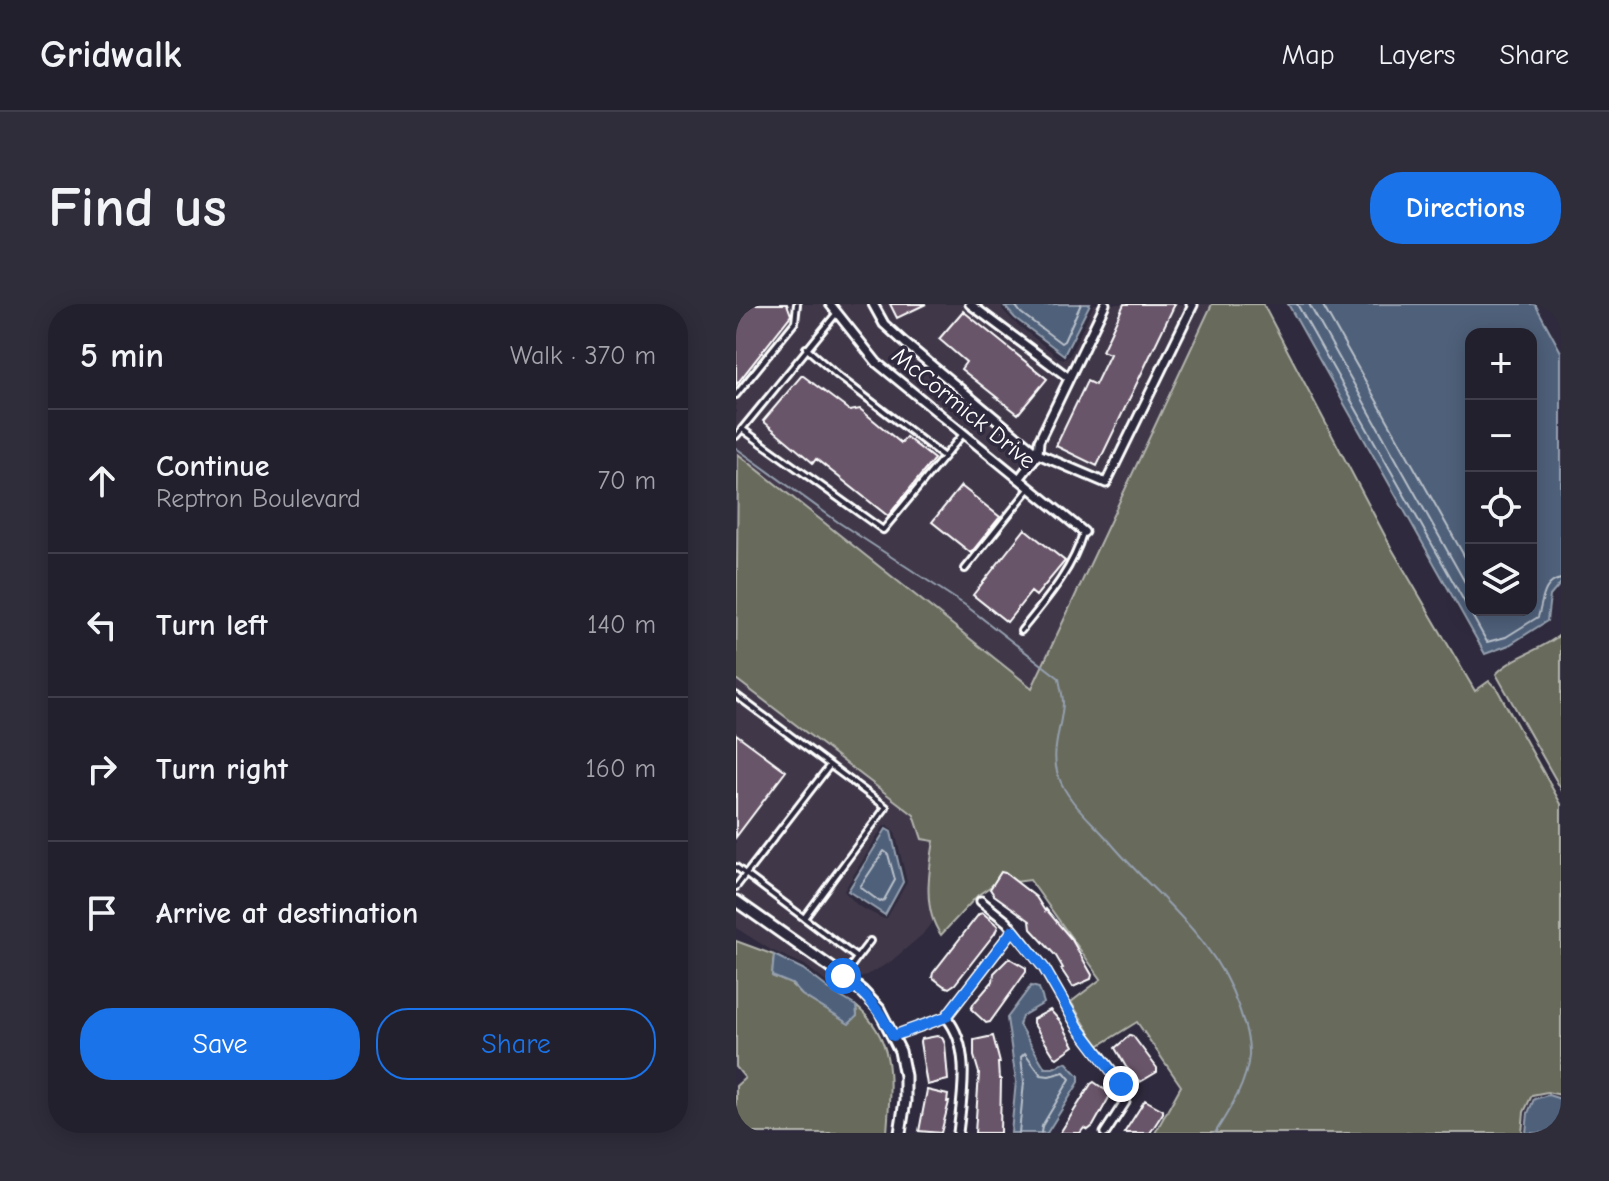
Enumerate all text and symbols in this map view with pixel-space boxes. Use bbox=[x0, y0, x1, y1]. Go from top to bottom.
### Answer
text: Gridwalk bbox=[40, 33, 182, 77]
text: Map bbox=[1282, 39, 1335, 71]
text: Layers bbox=[1379, 39, 1455, 71]
text: Share bbox=[1499, 39, 1569, 71]
button: Directions bbox=[1370, 172, 1561, 244]
text: Find us bbox=[48, 176, 227, 240]
map controls bbox=[1465, 328, 1537, 616]
button: + bbox=[1465, 328, 1537, 400]
text: 5 min bbox=[80, 336, 164, 376]
text: Walk · 370 m bbox=[510, 341, 656, 371]
street label: McCormick Drive bbox=[886, 341, 1042, 475]
button: − bbox=[1465, 400, 1537, 472]
text: Continue bbox=[156, 449, 270, 484]
icon: ahead bbox=[80, 459, 124, 503]
text: 70 m bbox=[598, 466, 656, 496]
button: locate bbox=[1465, 472, 1537, 544]
text: Reptron Boulevard bbox=[156, 484, 361, 514]
button: layers bbox=[1465, 544, 1537, 616]
icon: left bbox=[80, 603, 124, 647]
text: Turn left bbox=[156, 608, 268, 643]
text: 140 m bbox=[587, 610, 656, 640]
icon: right bbox=[80, 747, 124, 791]
text: Turn right bbox=[156, 752, 288, 787]
text: 160 m bbox=[586, 754, 656, 784]
icon: arrive bbox=[80, 891, 124, 935]
text: Arrive at destination bbox=[156, 896, 418, 931]
route start bbox=[825, 958, 861, 994]
button: Save bbox=[80, 1008, 360, 1080]
button: Share bbox=[376, 1008, 656, 1080]
route end bbox=[1103, 1066, 1139, 1102]

